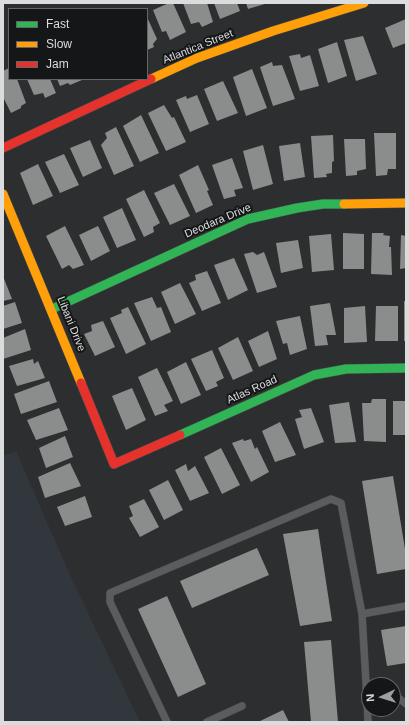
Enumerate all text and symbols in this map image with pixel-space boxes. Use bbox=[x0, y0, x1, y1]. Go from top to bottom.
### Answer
legend bbox=[8, 8, 148, 80]
text: Fast bbox=[46, 17, 69, 31]
street label: Atlantica Street bbox=[161, 27, 235, 67]
text: Slow bbox=[46, 37, 72, 51]
text: Jam bbox=[46, 57, 69, 71]
street label: Deodara Drive bbox=[183, 201, 253, 241]
street label: Libani Drive bbox=[54, 295, 88, 353]
street label: Atlas Road bbox=[225, 373, 279, 407]
north arrow bbox=[361, 677, 401, 717]
text: N bbox=[364, 693, 376, 702]

